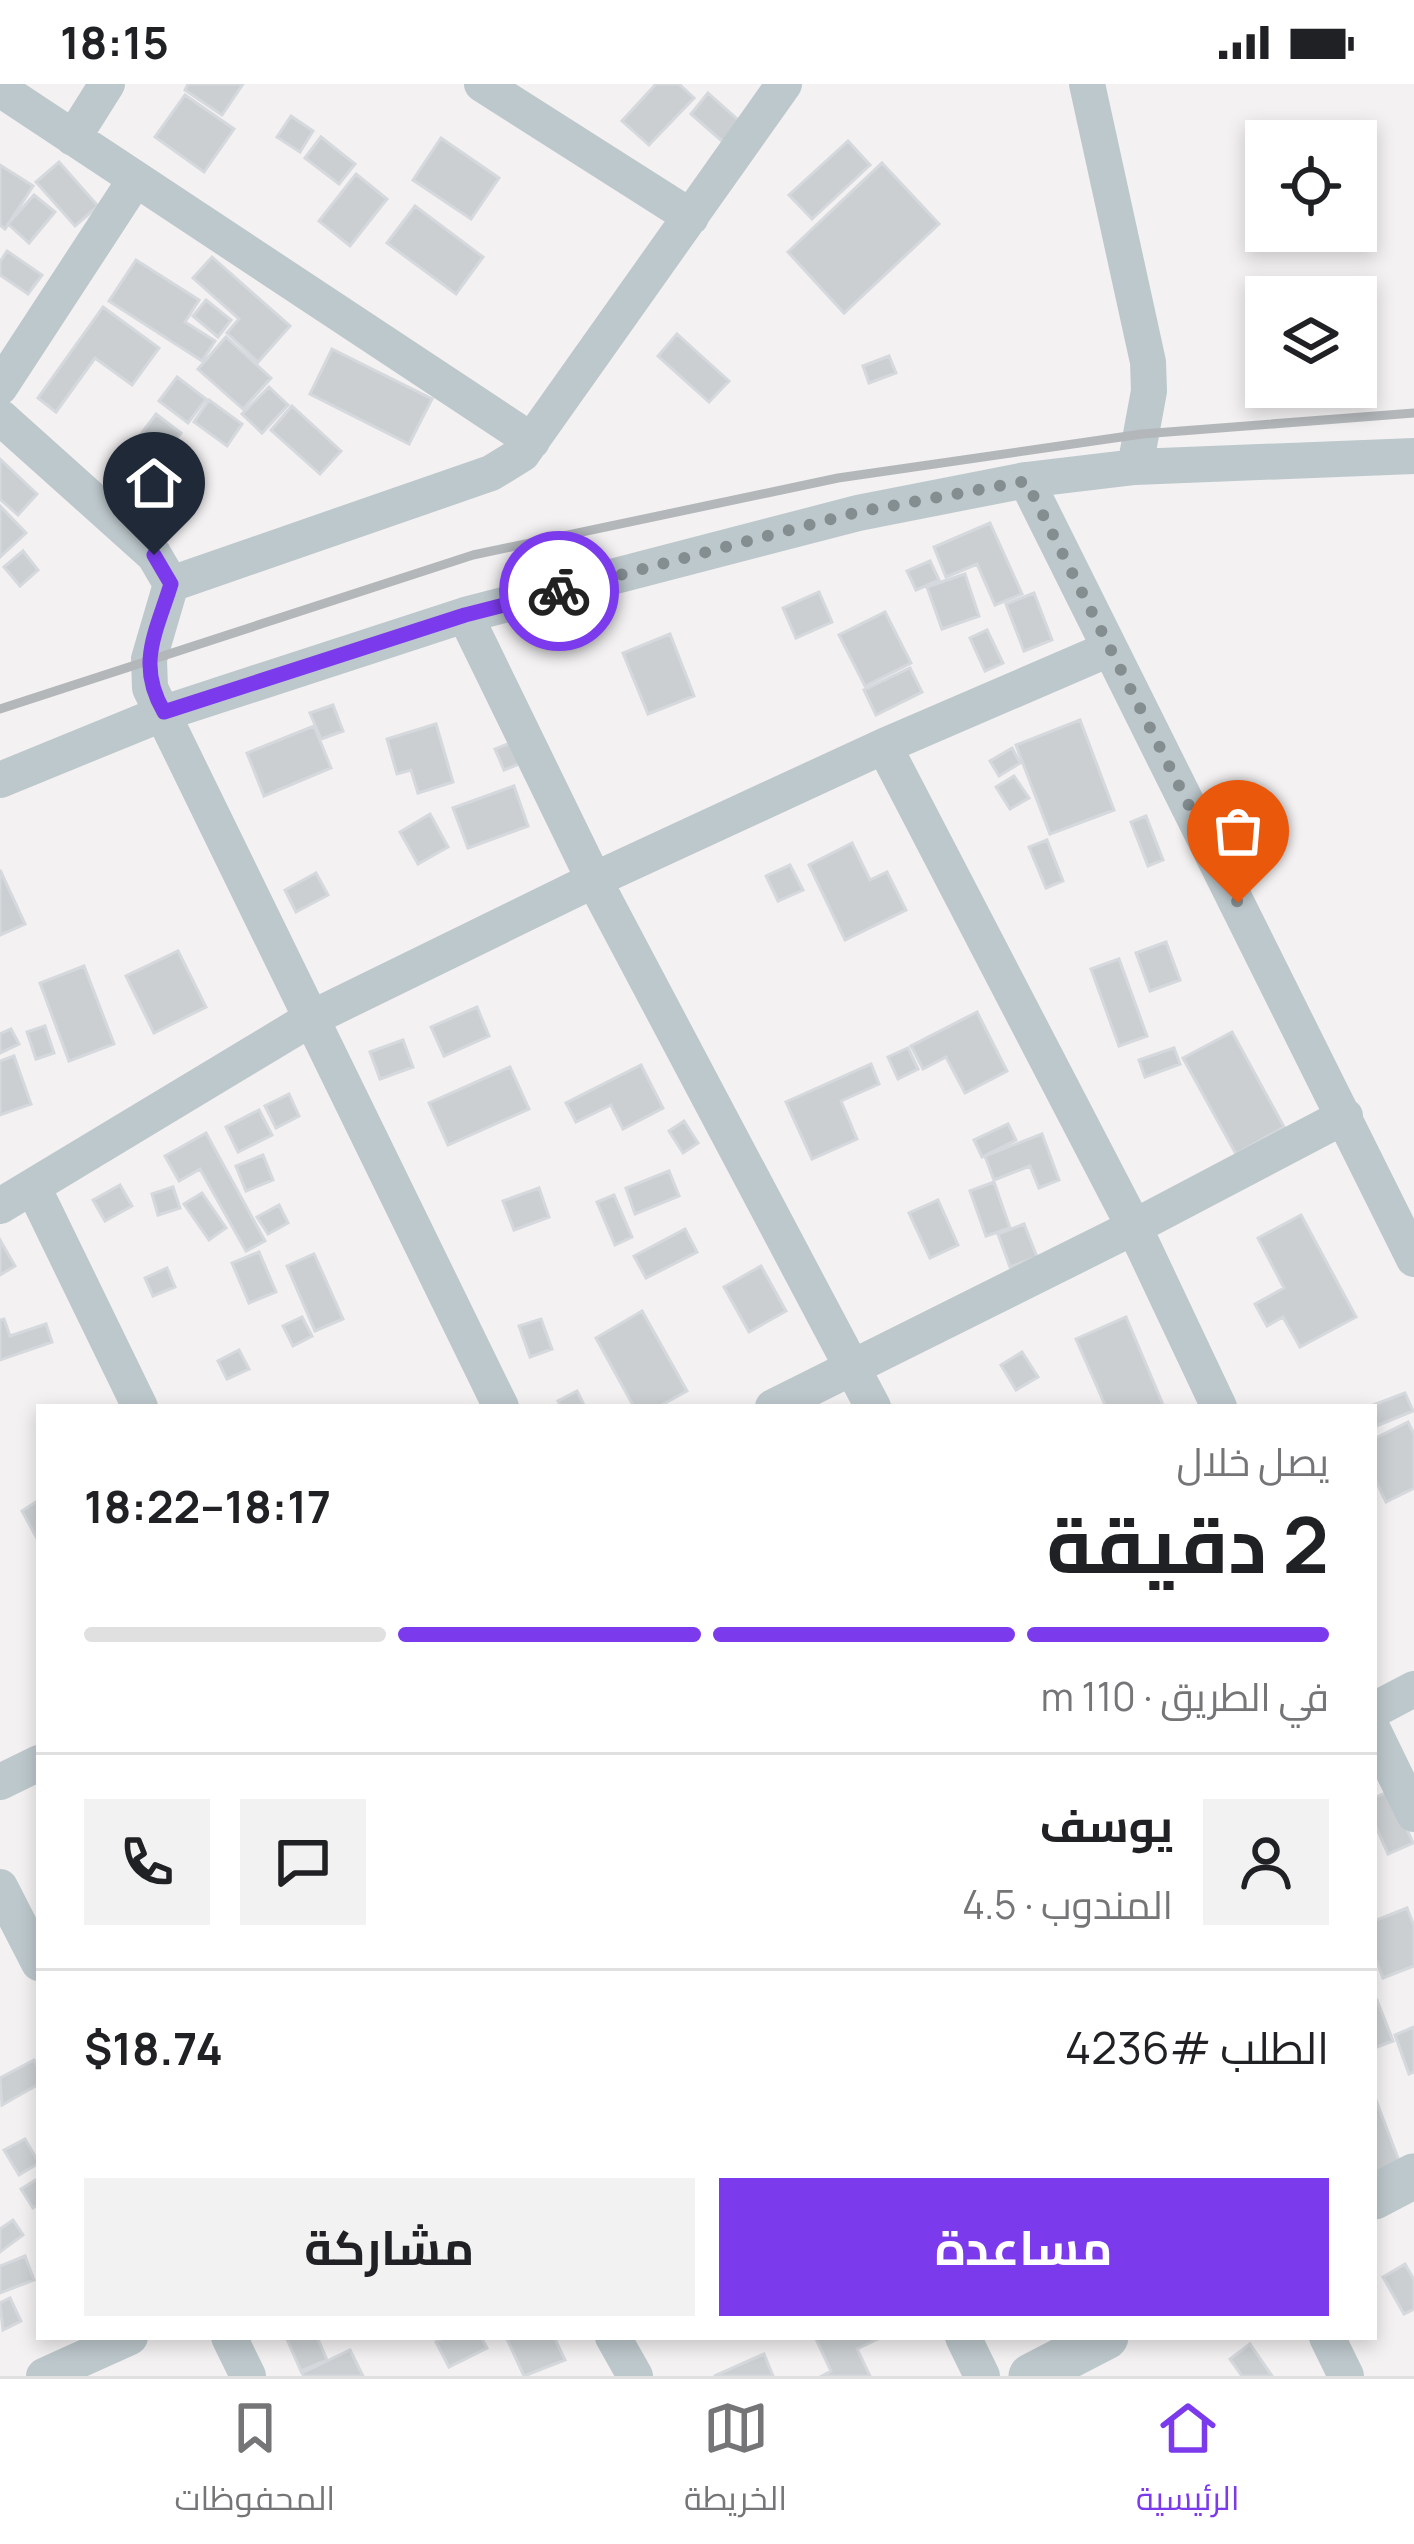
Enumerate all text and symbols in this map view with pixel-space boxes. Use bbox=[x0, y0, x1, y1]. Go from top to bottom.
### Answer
text: 18:15 bbox=[60, 11, 169, 73]
map controls bbox=[1245, 120, 1377, 408]
button: locate bbox=[1245, 120, 1377, 252]
button: layers bbox=[1245, 276, 1377, 408]
pin bbox=[103, 432, 205, 555]
icon: home bbox=[121, 450, 187, 516]
courier bbox=[499, 531, 619, 651]
icon: bike bbox=[526, 558, 592, 624]
pin bbox=[1187, 780, 1289, 903]
icon: bag bbox=[1205, 798, 1271, 864]
text: يصل خلال bbox=[1176, 1434, 1329, 1488]
text: 18:17–18:22 bbox=[84, 1475, 331, 1537]
text: 2 دقيقة bbox=[1046, 1490, 1329, 1596]
text: في الطريق · 110 m bbox=[1041, 1669, 1329, 1723]
text: يوسف bbox=[1039, 1794, 1173, 1856]
button: phone bbox=[84, 1799, 210, 1925]
button: chat bbox=[240, 1799, 366, 1925]
button: person bbox=[1203, 1799, 1329, 1925]
text: المندوب · 4.5 bbox=[962, 1877, 1173, 1931]
text: الطلب #4236 bbox=[1065, 2016, 1329, 2078]
text: $18.74 bbox=[84, 2017, 223, 2079]
button: مشاركة bbox=[84, 2178, 695, 2316]
button: مساعدة bbox=[719, 2178, 1329, 2316]
tab: المحفوظات bbox=[175, 2395, 335, 2529]
tab: الخريطة bbox=[684, 2395, 787, 2529]
tab: الرئيسية bbox=[1136, 2395, 1240, 2529]

